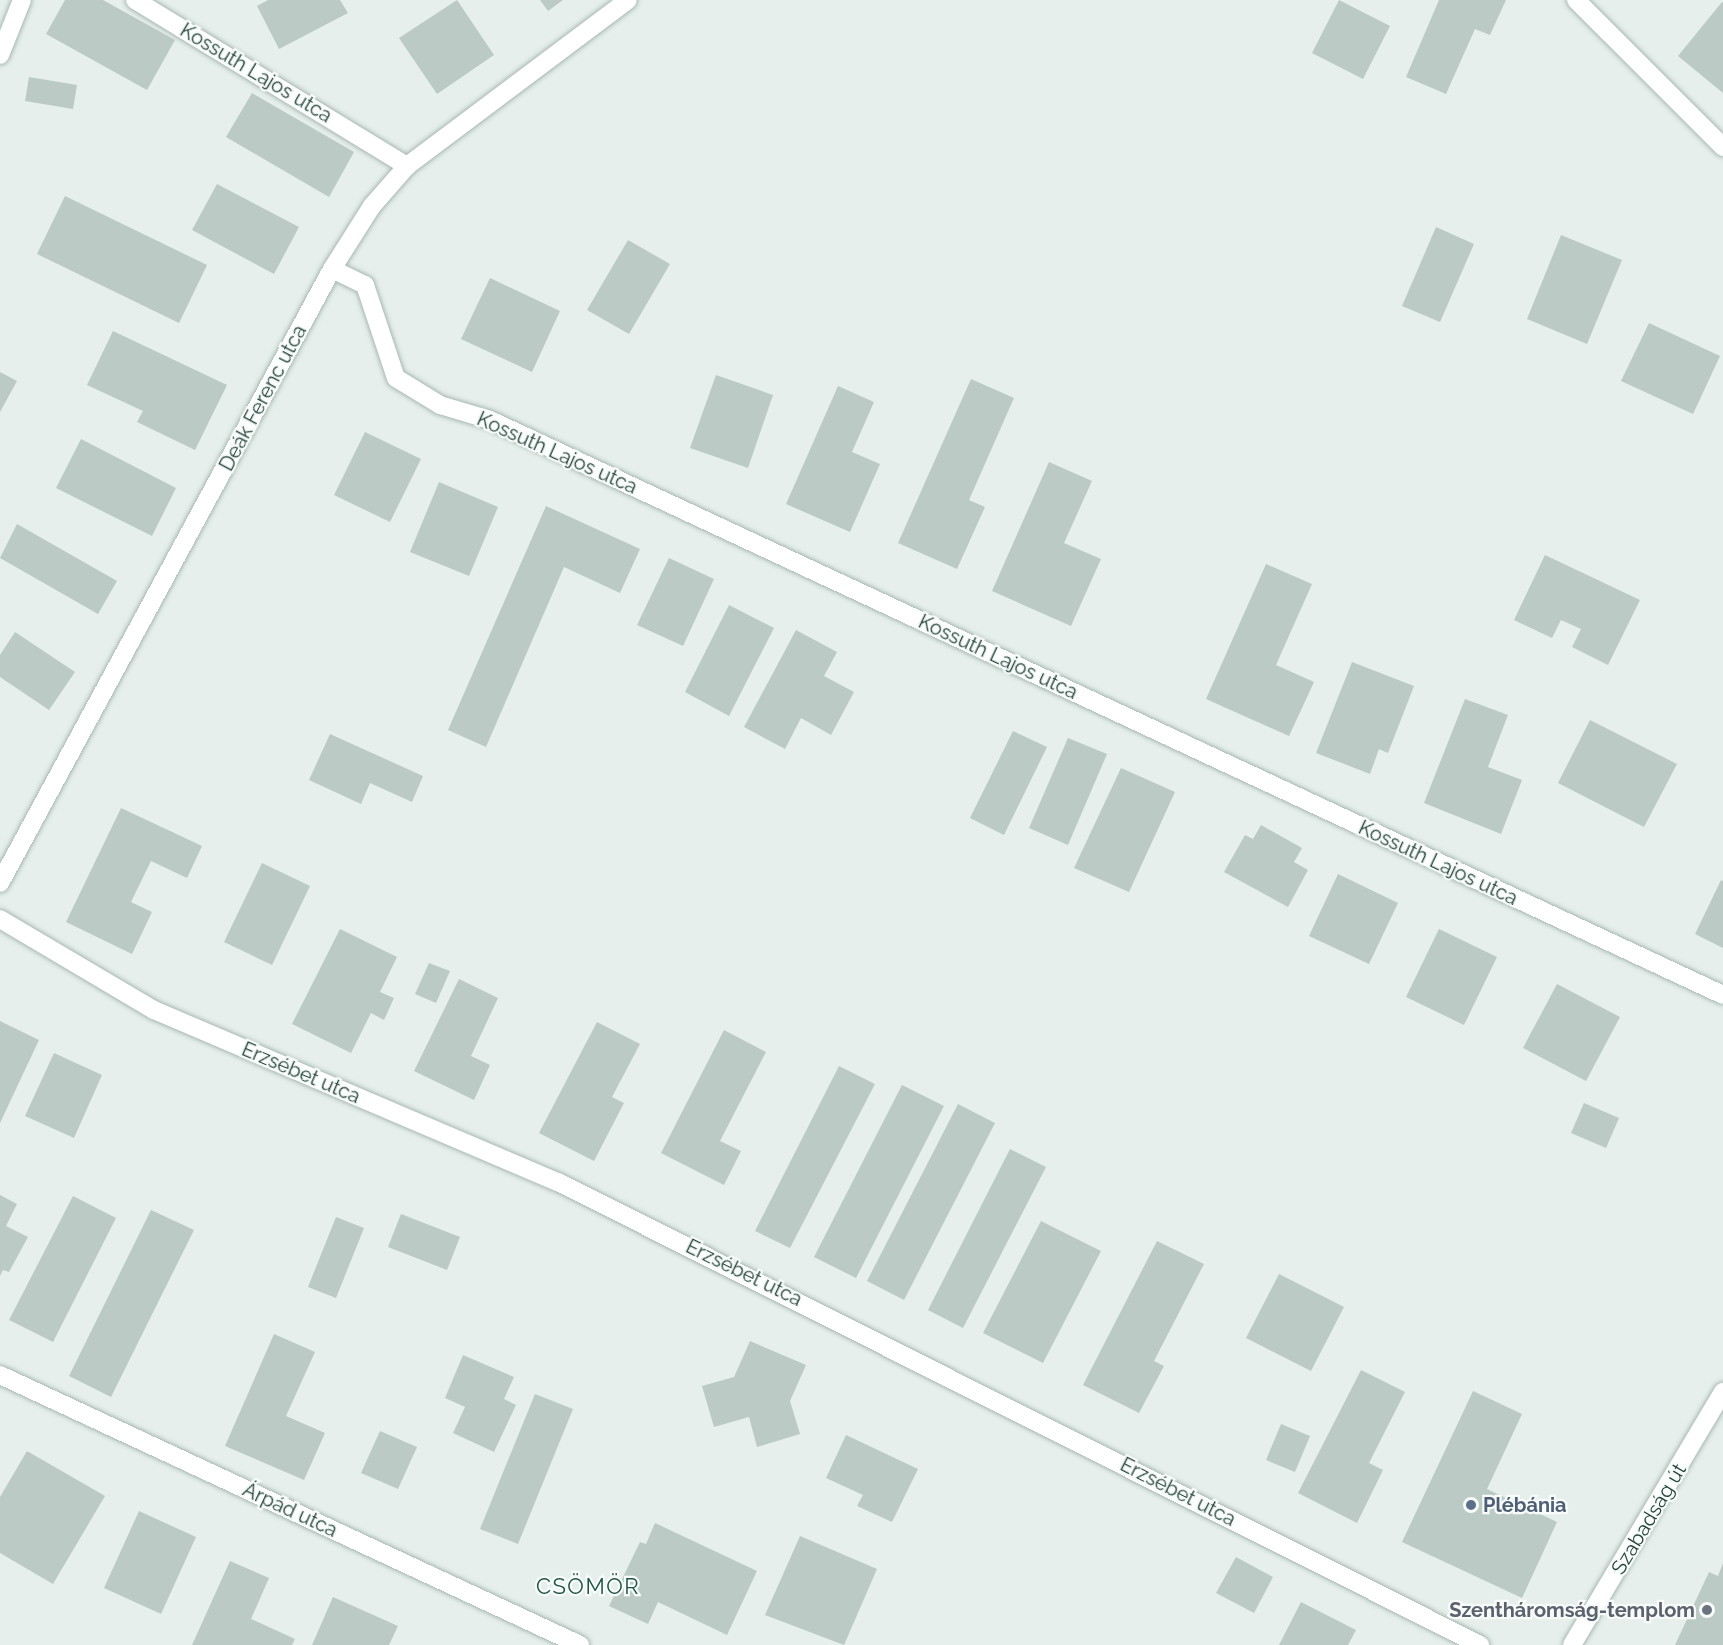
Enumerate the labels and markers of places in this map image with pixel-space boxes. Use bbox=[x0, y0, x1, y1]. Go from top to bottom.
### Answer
place label: Plébánia bbox=[1483, 1493, 1567, 1517]
marker: Plébánia bbox=[1464, 1498, 1478, 1512]
place label: Szentháromság-templom bbox=[1449, 1598, 1695, 1622]
marker: Szentháromság-templom bbox=[1700, 1603, 1714, 1617]

